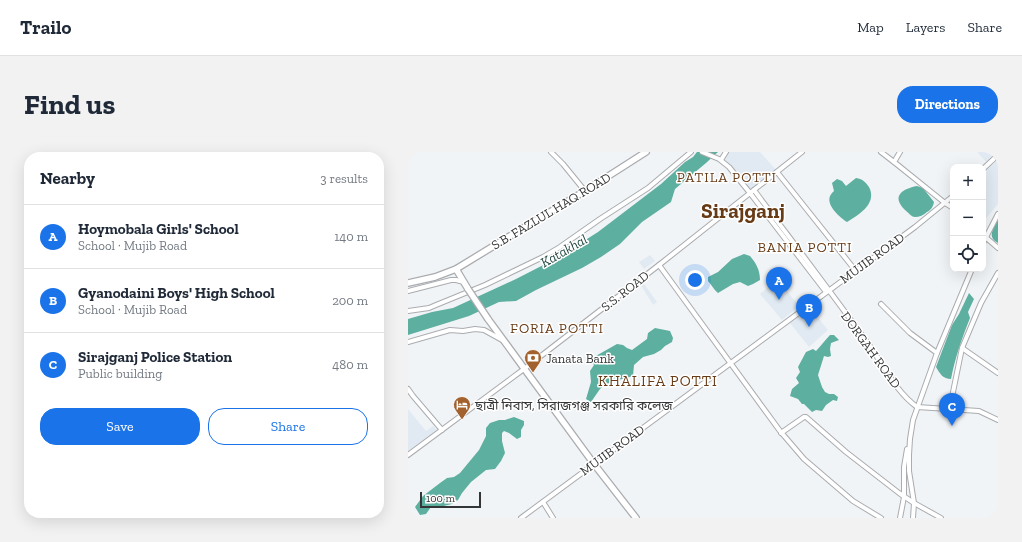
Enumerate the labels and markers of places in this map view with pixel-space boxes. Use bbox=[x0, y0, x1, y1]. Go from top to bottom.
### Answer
pin: A bbox=[766, 267, 792, 300]
pin: B bbox=[796, 294, 822, 327]
bank icon: Janata Bank bbox=[523, 348, 543, 373]
place label: Janata Bank bbox=[546, 351, 614, 366]
pin: C bbox=[939, 393, 965, 426]
hotel icon: ছাত্রী নিবাস, সিরাজগঞ্জ সরকারি কলেজ bbox=[452, 395, 472, 420]
place label: ছাত্রী নিবাস, সিরাজগঞ্জ সরকারি কলেজ bbox=[474, 398, 673, 413]

